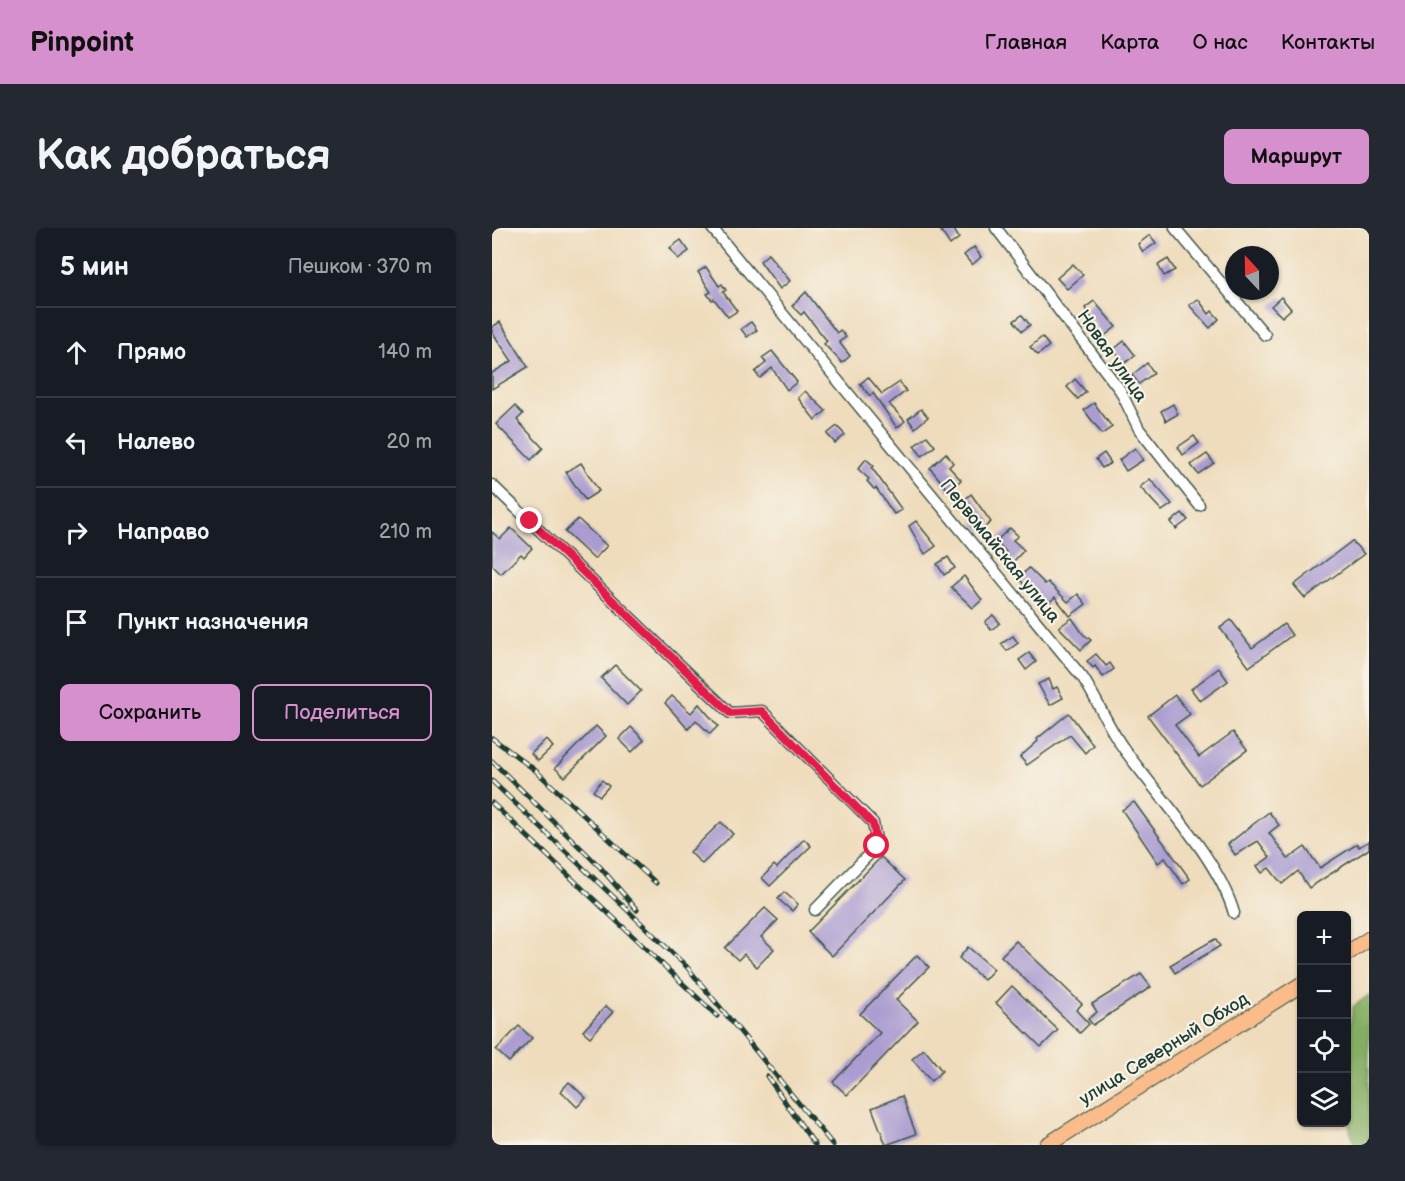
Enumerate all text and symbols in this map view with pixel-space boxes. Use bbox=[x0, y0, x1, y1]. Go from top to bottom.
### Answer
text: Pinpoint bbox=[30, 26, 134, 59]
text: Главная bbox=[984, 30, 1067, 55]
text: Карта bbox=[1100, 30, 1159, 55]
text: О нас bbox=[1192, 30, 1248, 55]
text: Контакты bbox=[1281, 30, 1375, 55]
button: Маршрут bbox=[1224, 129, 1369, 184]
text: Как добраться bbox=[36, 131, 331, 182]
north arrow bbox=[1225, 246, 1279, 300]
text: 5 мин bbox=[60, 252, 129, 283]
text: Пешком · 370 m bbox=[288, 255, 432, 279]
street label: Новая улица bbox=[1073, 306, 1152, 406]
icon: ahead bbox=[60, 336, 93, 369]
text: Прямо bbox=[117, 339, 186, 366]
text: 140 m bbox=[378, 340, 432, 364]
icon: left bbox=[60, 426, 93, 459]
text: Налево bbox=[117, 429, 195, 456]
text: 20 m bbox=[387, 430, 432, 454]
street label: Первомайская улица bbox=[936, 475, 1065, 627]
route end bbox=[516, 507, 542, 533]
icon: right bbox=[60, 516, 93, 549]
text: Направо bbox=[117, 519, 209, 546]
text: 210 m bbox=[379, 520, 432, 544]
icon: arrive bbox=[60, 606, 93, 639]
text: Пункт назначения bbox=[117, 609, 309, 636]
button: Сохранить bbox=[60, 684, 240, 741]
button: Поделиться bbox=[252, 684, 432, 741]
route start bbox=[863, 832, 889, 858]
map controls bbox=[1297, 911, 1351, 1127]
button: + bbox=[1297, 911, 1351, 965]
button: − bbox=[1297, 965, 1351, 1019]
street label: улица Северный Обход bbox=[1076, 988, 1252, 1110]
button: locate bbox=[1297, 1019, 1351, 1073]
button: layers bbox=[1297, 1073, 1351, 1127]

